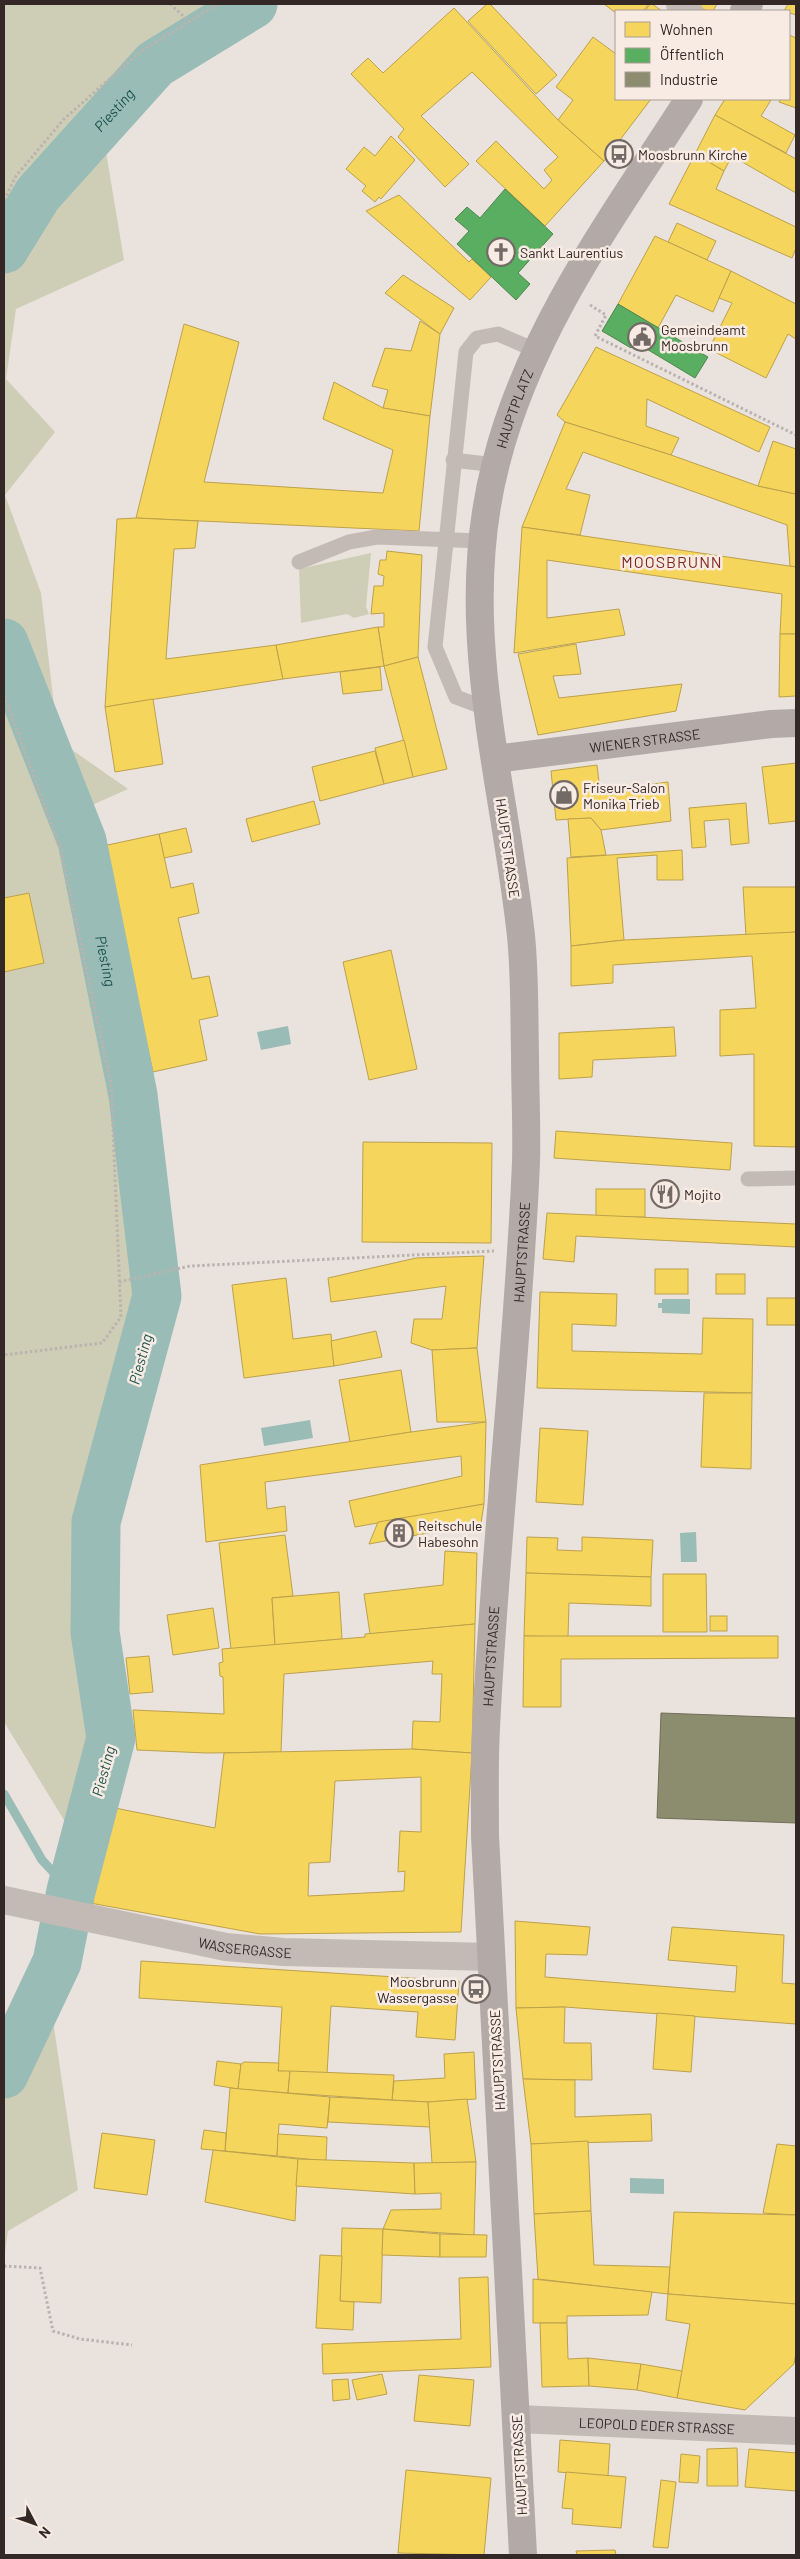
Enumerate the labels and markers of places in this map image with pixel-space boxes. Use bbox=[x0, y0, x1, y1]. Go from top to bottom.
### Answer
bus stop icon: Moosbrunn Kirche bbox=[604, 139, 634, 169]
place label: Moosbrunn Kirche bbox=[638, 146, 747, 163]
church icon: Sankt Laurentius bbox=[486, 237, 516, 267]
place label: Sankt Laurentius bbox=[520, 244, 624, 261]
place label: Gemeindeamt Moosbrunn bbox=[661, 321, 746, 354]
public building icon: Gemeindeamt Moosbrunn bbox=[627, 322, 657, 352]
place label: Friseur-Salon Monika Trieb bbox=[583, 779, 665, 812]
shop icon: Friseur-Salon Monika Trieb bbox=[549, 780, 579, 810]
restaurant icon: Mojito bbox=[650, 1179, 680, 1209]
place label: Mojito bbox=[684, 1186, 721, 1203]
place label: Reitschule Habesohn bbox=[418, 1517, 482, 1550]
building icon: Reitschule Habesohn bbox=[384, 1518, 414, 1548]
place label: Moosbrunn Wassergasse bbox=[377, 1973, 457, 2006]
bus stop icon: Moosbrunn Wassergasse bbox=[461, 1974, 491, 2004]

